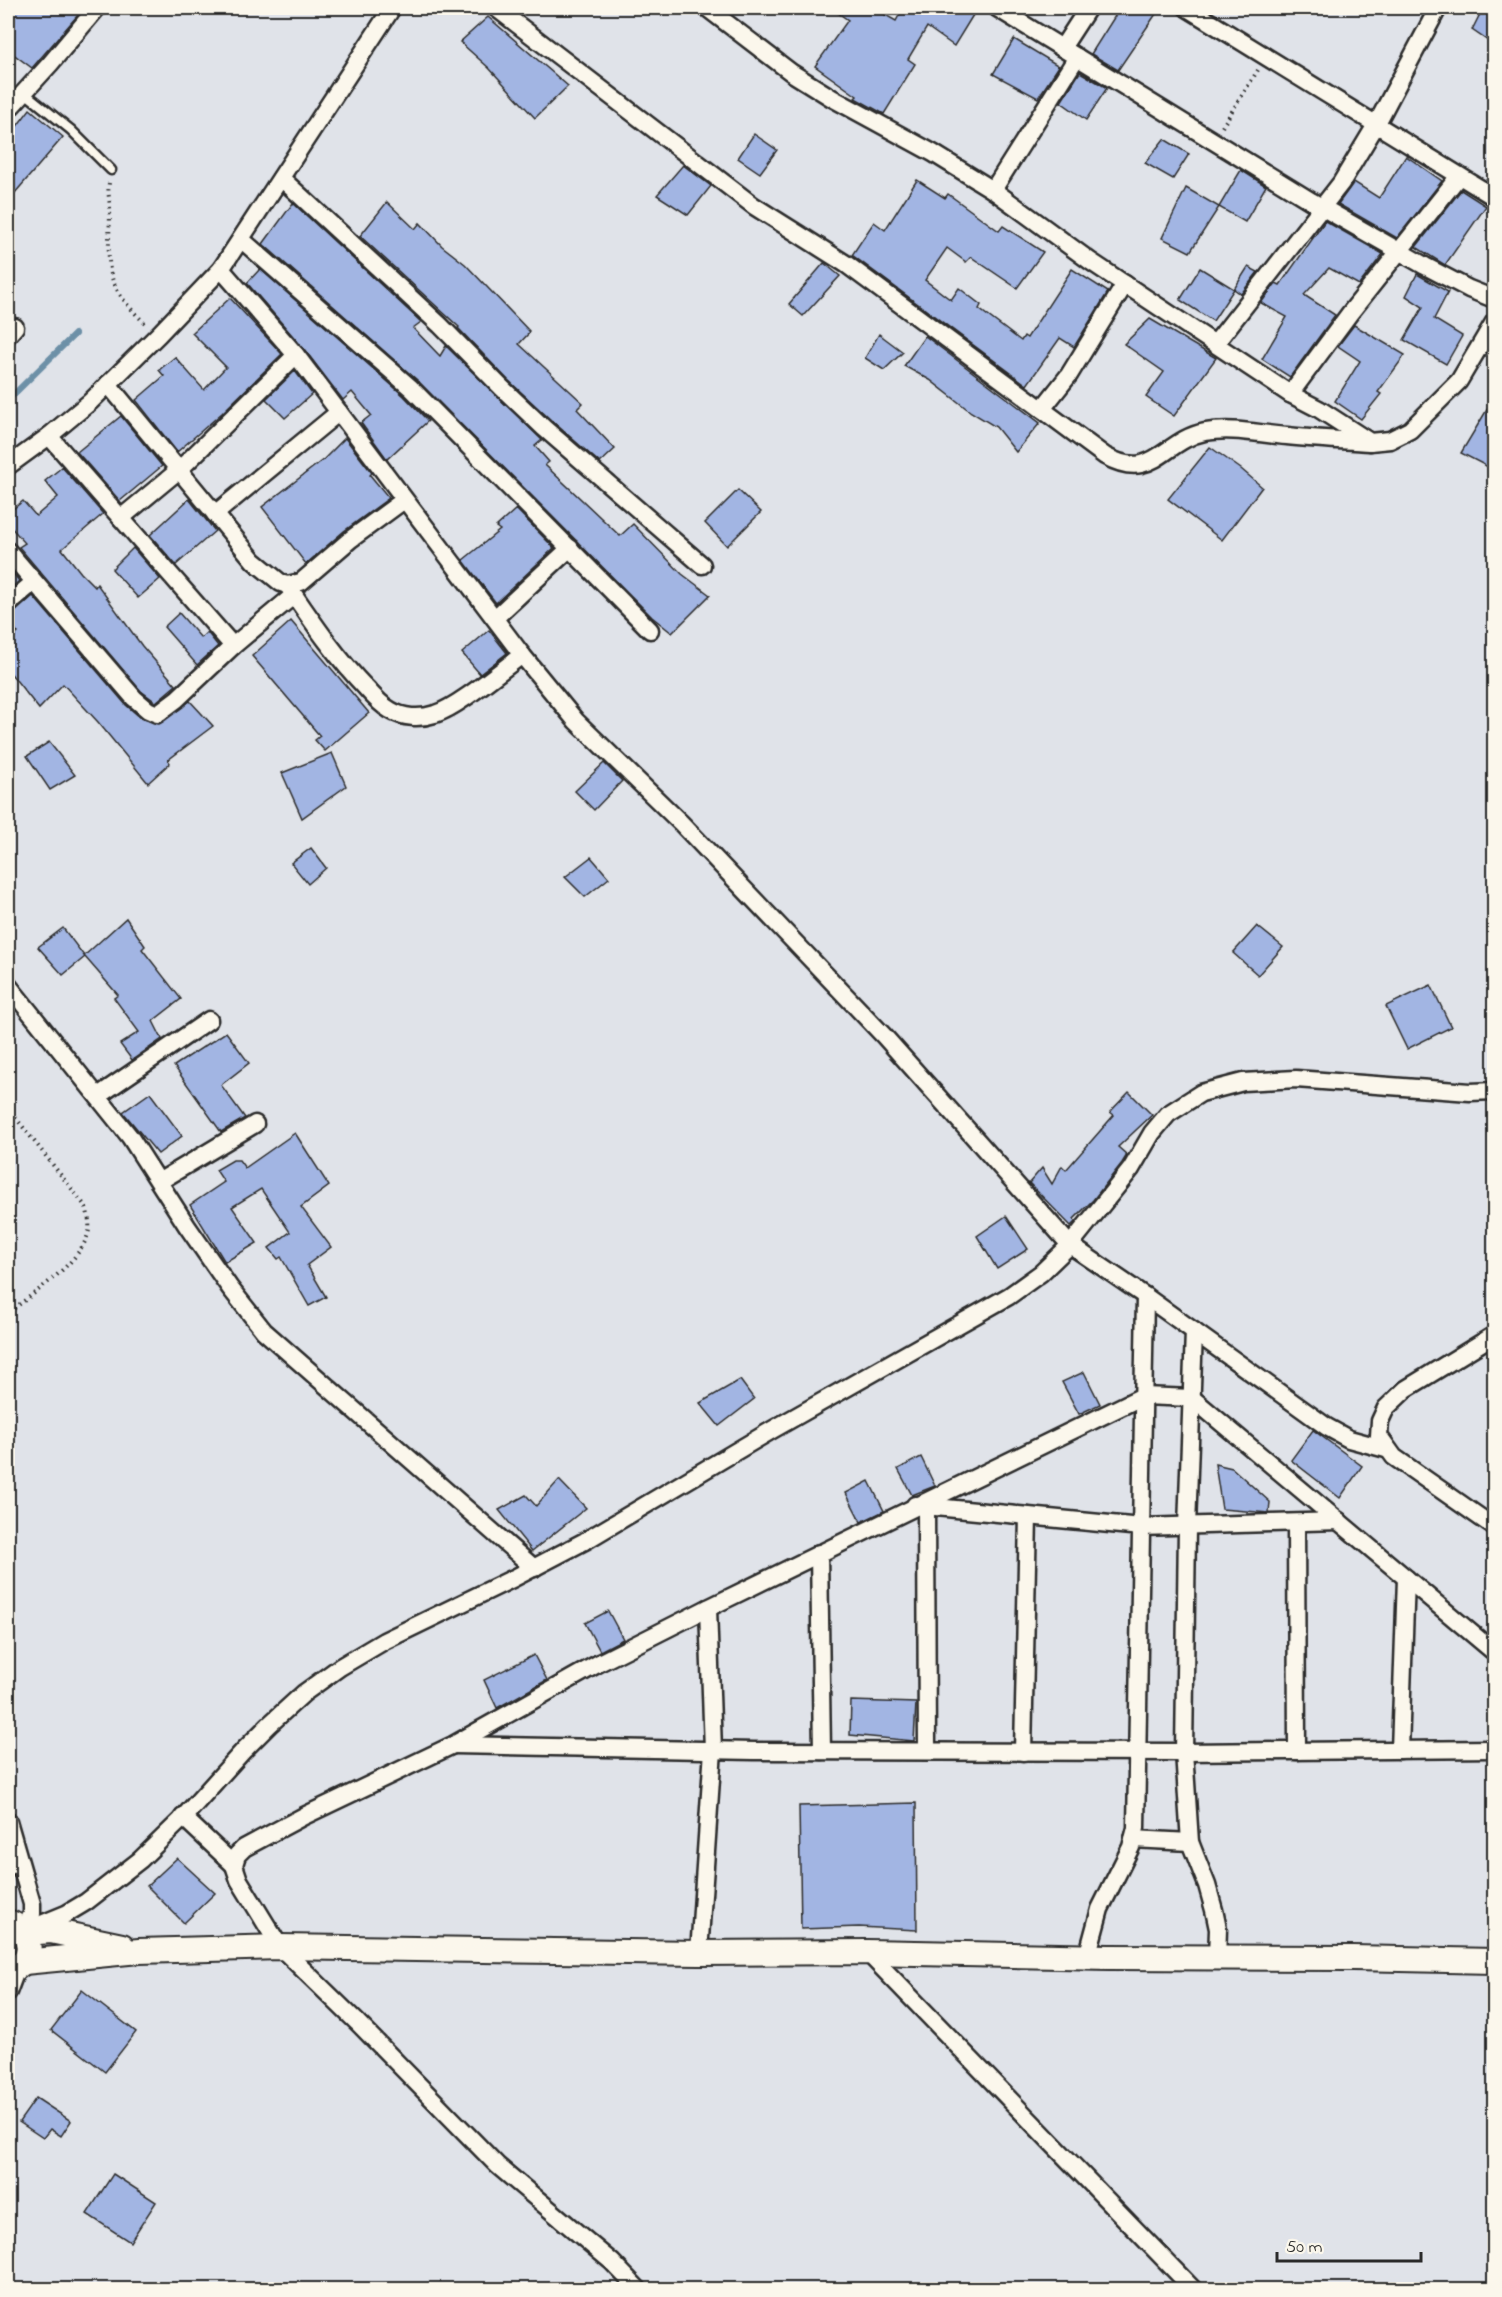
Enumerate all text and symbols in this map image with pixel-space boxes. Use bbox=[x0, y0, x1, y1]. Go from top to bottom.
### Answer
scale bar bbox=[1277, 2225, 1421, 2263]
text: 50 m bbox=[1286, 2235, 1323, 2261]

